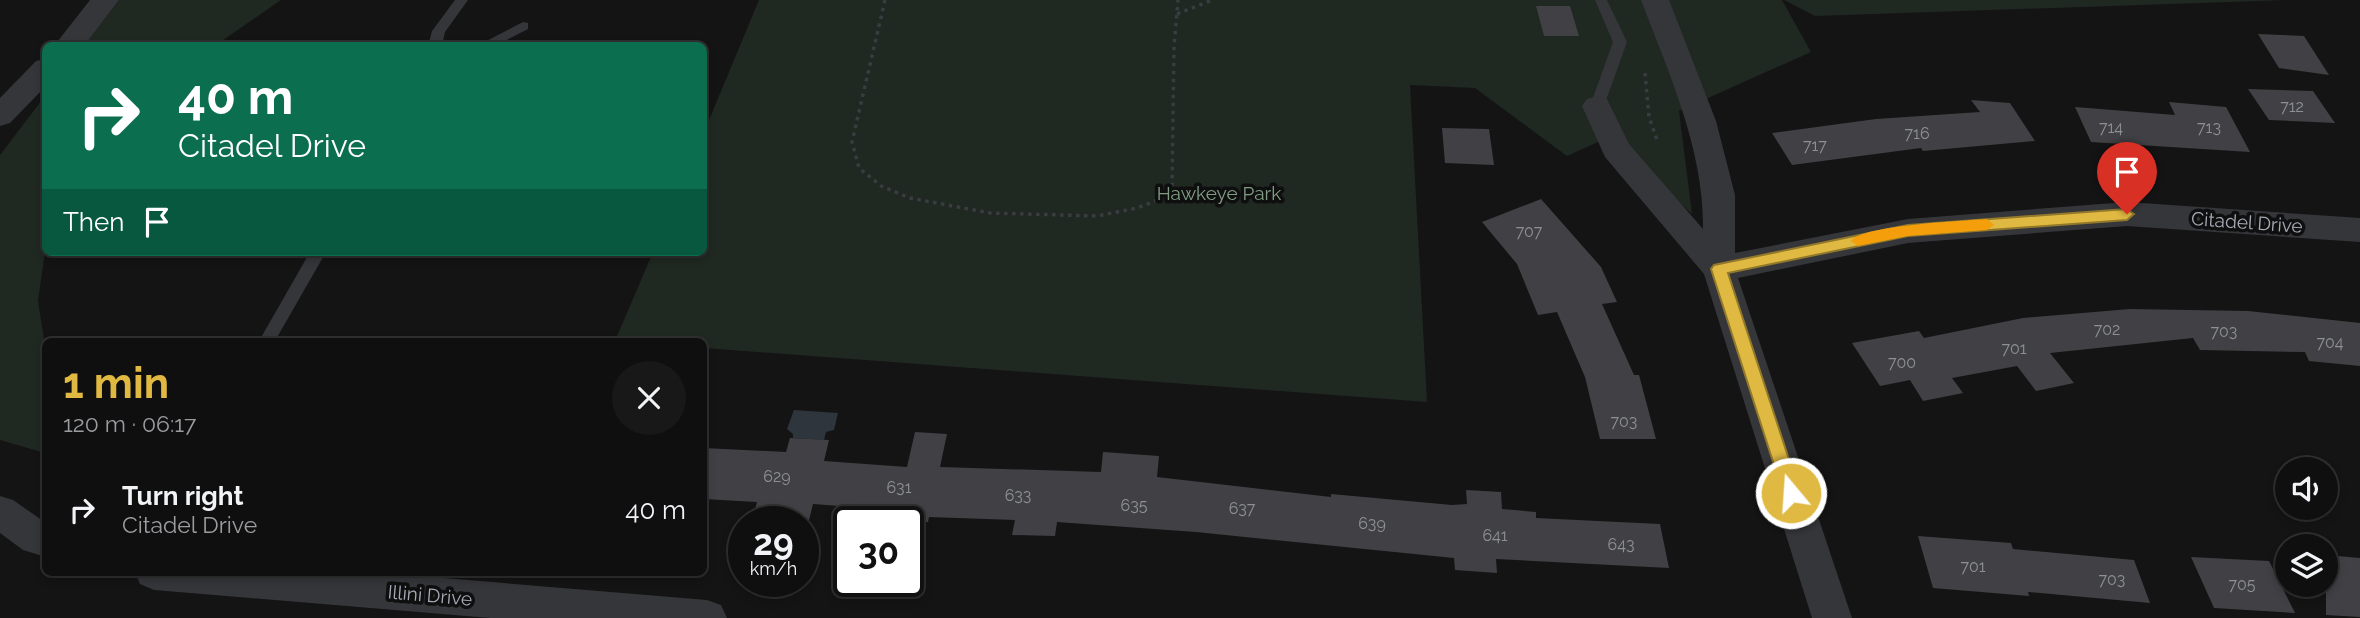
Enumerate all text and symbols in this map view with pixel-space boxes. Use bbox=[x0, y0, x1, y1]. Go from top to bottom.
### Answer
text: 40 m bbox=[178, 68, 293, 125]
icon: right bbox=[63, 70, 154, 161]
house number: 712 bbox=[2280, 97, 2304, 116]
house number: 714 bbox=[2099, 118, 2123, 137]
house number: 713 bbox=[2197, 118, 2221, 137]
house number: 716 bbox=[1904, 124, 1930, 143]
text: Citadel Drive bbox=[178, 127, 366, 164]
house number: 717 bbox=[1803, 136, 1827, 155]
pin bbox=[2097, 142, 2157, 214]
icon: arrive bbox=[2108, 153, 2146, 191]
park label: Hawkeye Park bbox=[1157, 182, 1281, 204]
icon: arrive bbox=[138, 203, 176, 241]
text: Then bbox=[63, 207, 124, 237]
street label: Citadel Drive bbox=[2191, 207, 2303, 237]
house number: 707 bbox=[1516, 222, 1543, 241]
house number: 702 bbox=[2094, 320, 2120, 339]
house number: 703 bbox=[2211, 322, 2237, 341]
house number: 704 bbox=[2316, 333, 2344, 352]
house number: 701 bbox=[2001, 339, 2027, 358]
house number: 700 bbox=[1888, 353, 1916, 372]
text: 1 min bbox=[63, 359, 169, 408]
button: close bbox=[612, 361, 686, 435]
text: 120 m · 06:17 bbox=[63, 410, 196, 437]
house number: 703 bbox=[1611, 412, 1637, 431]
position arrow bbox=[1754, 456, 1828, 530]
map controls bbox=[2275, 457, 2338, 597]
button: sound bbox=[2275, 457, 2338, 520]
house number: 629 bbox=[763, 467, 791, 486]
house number: 631 bbox=[886, 478, 912, 497]
text: Turn right bbox=[122, 481, 243, 511]
house number: 633 bbox=[1005, 486, 1031, 505]
icon: right bbox=[63, 491, 101, 529]
text: 40 m bbox=[625, 495, 686, 525]
house number: 635 bbox=[1121, 496, 1148, 515]
house number: 637 bbox=[1229, 499, 1256, 518]
speed limit sign: 30 bbox=[833, 506, 924, 597]
text: Citadel Drive bbox=[122, 511, 257, 538]
house number: 639 bbox=[1358, 514, 1386, 533]
text: 29 bbox=[753, 522, 794, 563]
house number: 641 bbox=[1482, 526, 1508, 545]
button: layers bbox=[2275, 534, 2338, 597]
house number: 643 bbox=[1608, 535, 1634, 554]
house number: 701 bbox=[1960, 557, 1986, 576]
text: km/h bbox=[750, 558, 797, 579]
house number: 703 bbox=[2099, 570, 2125, 589]
house number: 705 bbox=[2228, 575, 2256, 594]
street label: Illini Drive bbox=[387, 580, 473, 610]

